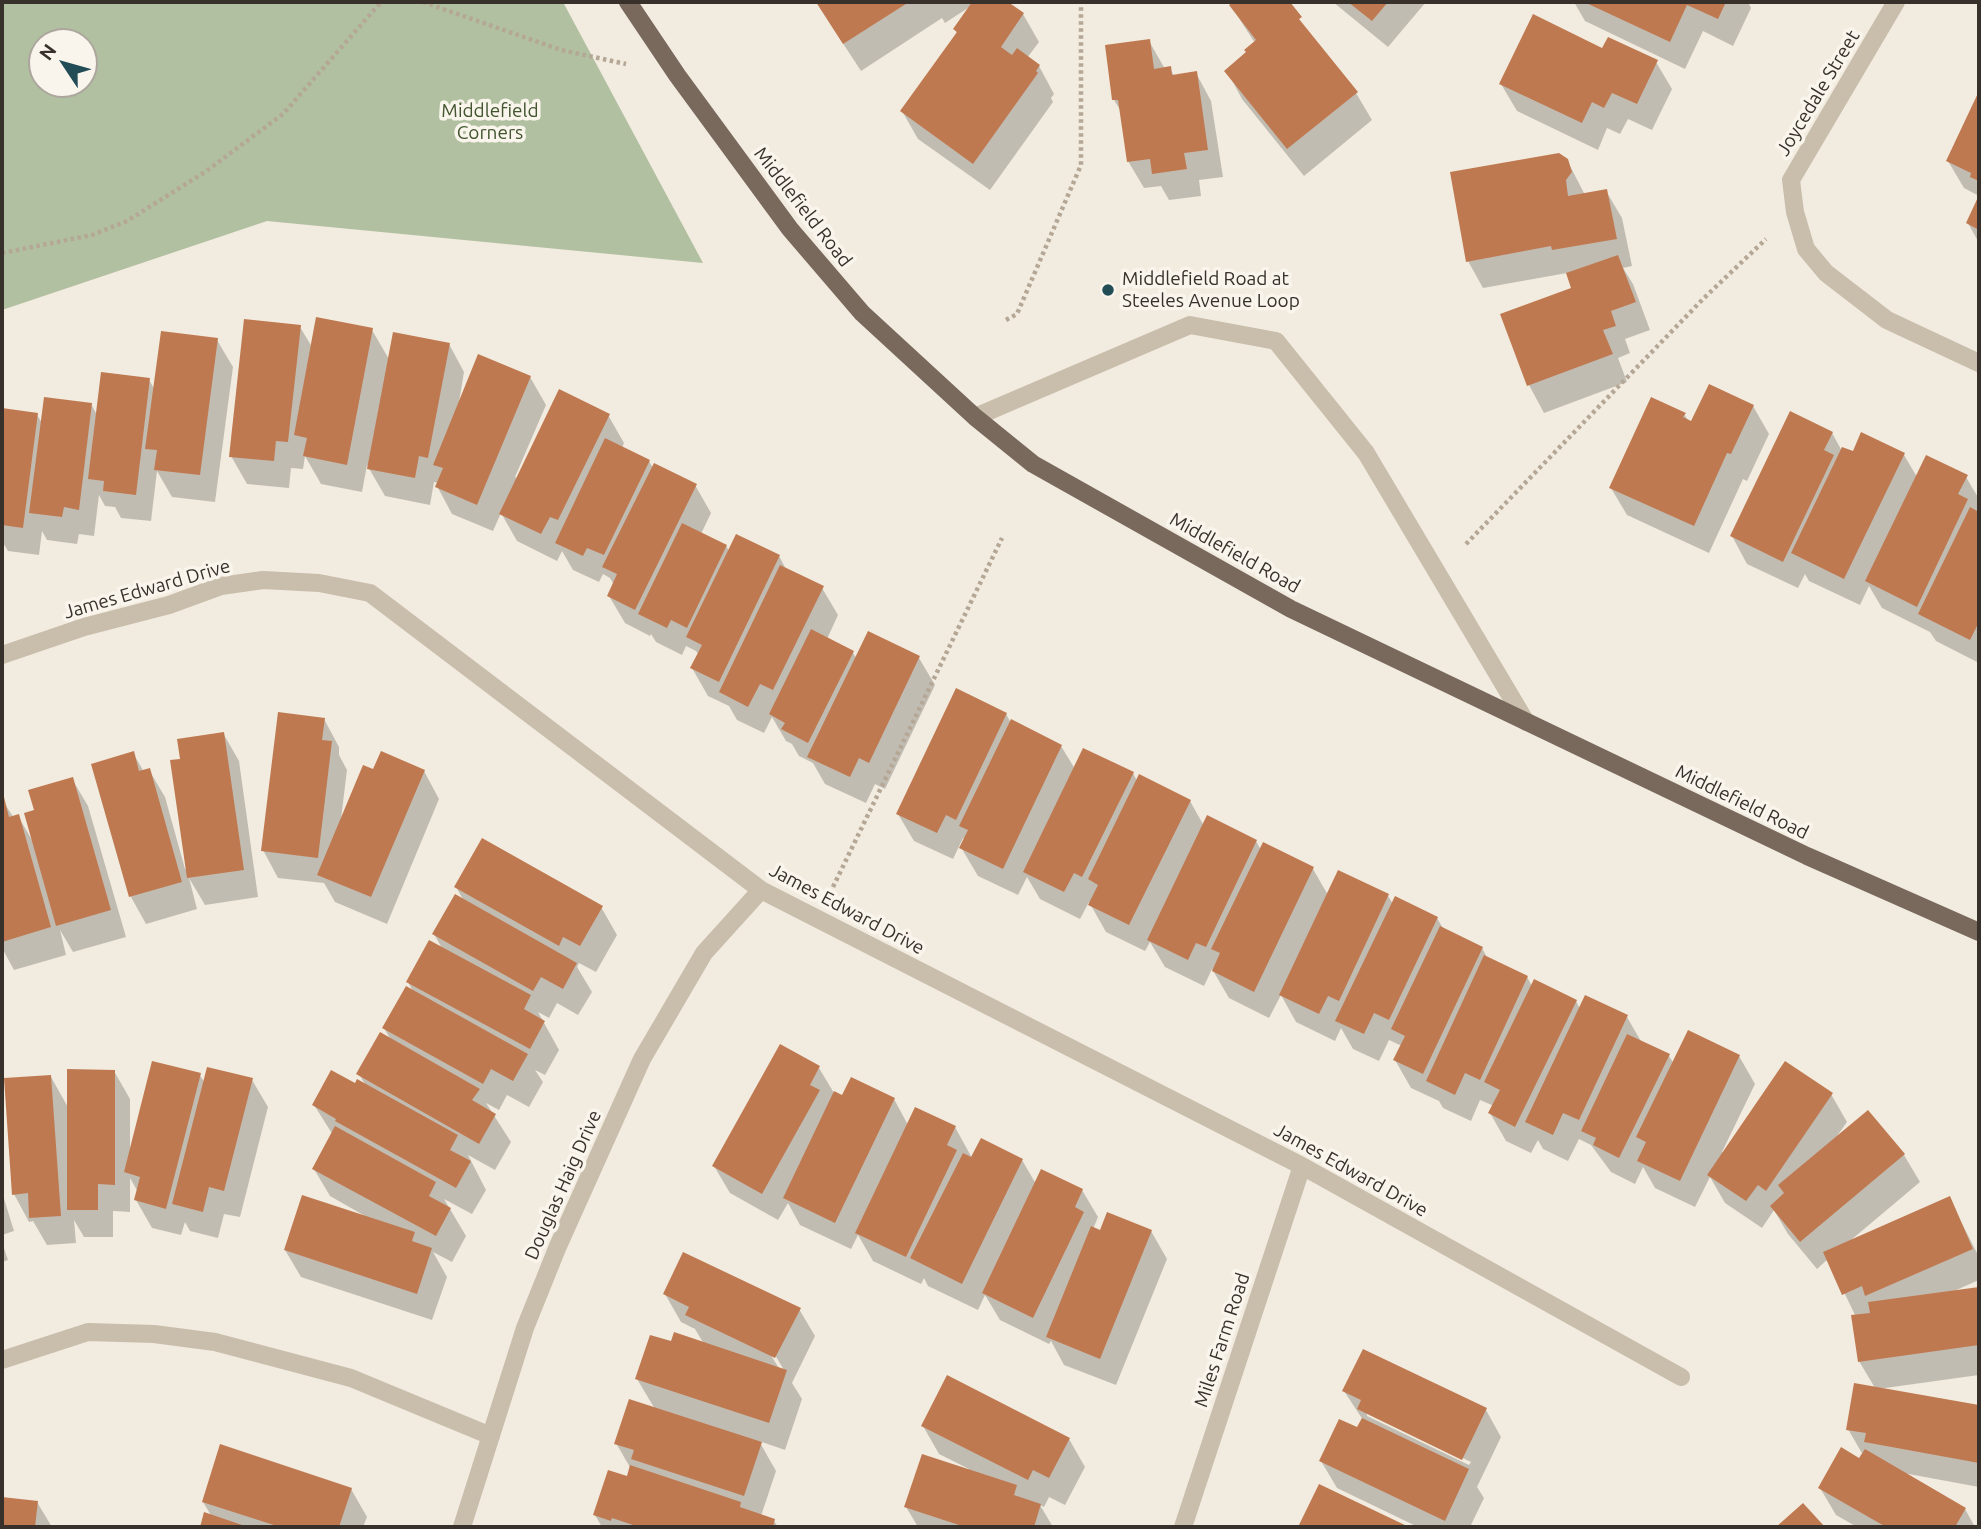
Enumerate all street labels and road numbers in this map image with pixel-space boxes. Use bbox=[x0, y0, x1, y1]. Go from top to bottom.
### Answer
street label: Joycedale Street bbox=[1772, 26, 1864, 160]
street label: Middlefield Road bbox=[749, 143, 857, 271]
street label: Middlefield Road bbox=[1166, 508, 1304, 598]
street label: James Edward Drive bbox=[61, 554, 233, 624]
street label: Middlefield Road bbox=[1672, 760, 1812, 844]
street label: James Edward Drive bbox=[766, 859, 928, 959]
street label: Douglas Haig Drive bbox=[520, 1107, 606, 1263]
street label: James Edward Drive bbox=[1270, 1118, 1432, 1222]
street label: Miles Farm Road bbox=[1190, 1270, 1254, 1410]

